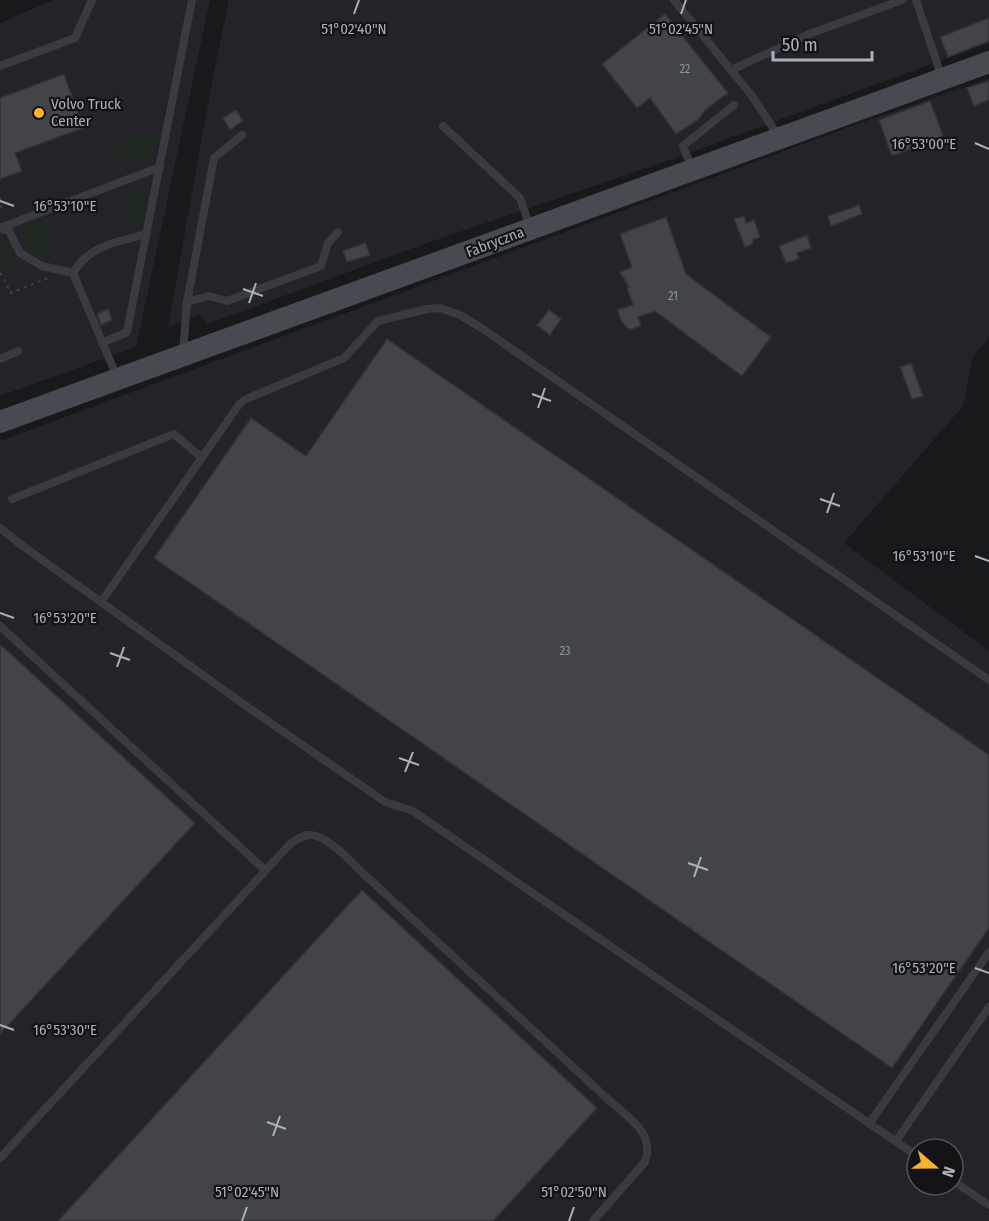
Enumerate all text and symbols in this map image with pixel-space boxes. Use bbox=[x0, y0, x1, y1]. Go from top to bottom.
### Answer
text: 51°02'40"N bbox=[321, 20, 387, 38]
text: 51°02'45"N bbox=[649, 20, 713, 38]
scale bar bbox=[773, 24, 872, 62]
text: 50 m bbox=[782, 34, 818, 56]
house number: 22 bbox=[680, 62, 690, 76]
place label: Volvo Truck Center bbox=[51, 95, 121, 130]
marker: Volvo Truck Center bbox=[32, 106, 46, 120]
text: 16°53'00"E bbox=[892, 135, 956, 153]
text: 16°53'10"E bbox=[34, 197, 96, 215]
street label: Fabryczna bbox=[464, 223, 526, 261]
house number: 21 bbox=[668, 289, 678, 303]
text: 16°53'10"E bbox=[893, 547, 955, 565]
text: 16°53'20"E bbox=[33, 609, 97, 627]
house number: 23 bbox=[560, 644, 570, 658]
text: 16°53'20"E bbox=[892, 959, 956, 977]
text: 16°53'30"E bbox=[33, 1021, 97, 1039]
north arrow bbox=[905, 1137, 965, 1197]
text: N bbox=[938, 1164, 959, 1180]
text: 51°02'45"N bbox=[215, 1183, 279, 1201]
text: 51°02'50"N bbox=[541, 1183, 607, 1201]

